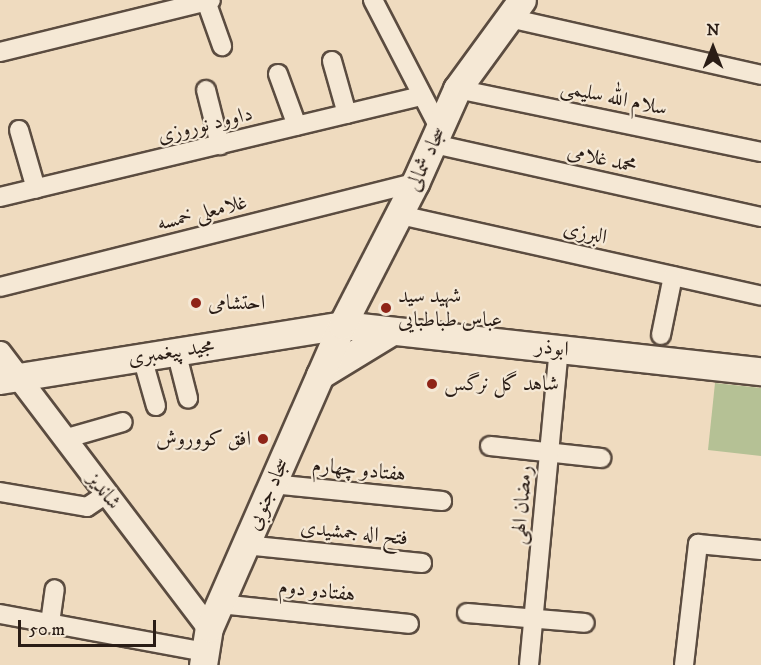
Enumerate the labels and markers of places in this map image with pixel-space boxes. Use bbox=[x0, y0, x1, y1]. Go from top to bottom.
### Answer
place label: شهید سید عباس طباطبایی bbox=[398, 283, 502, 333]
place label: احتشامی bbox=[208, 290, 265, 316]
marker: احتشامی bbox=[189, 296, 203, 310]
marker: شهید سید عباس طباطبایی bbox=[379, 301, 393, 315]
place label: شاهد گل نرگس bbox=[444, 371, 559, 397]
marker: شاهد گل نرگس bbox=[425, 377, 439, 391]
place label: افق کووروش bbox=[156, 426, 251, 452]
marker: افق کووروش bbox=[256, 432, 270, 446]

